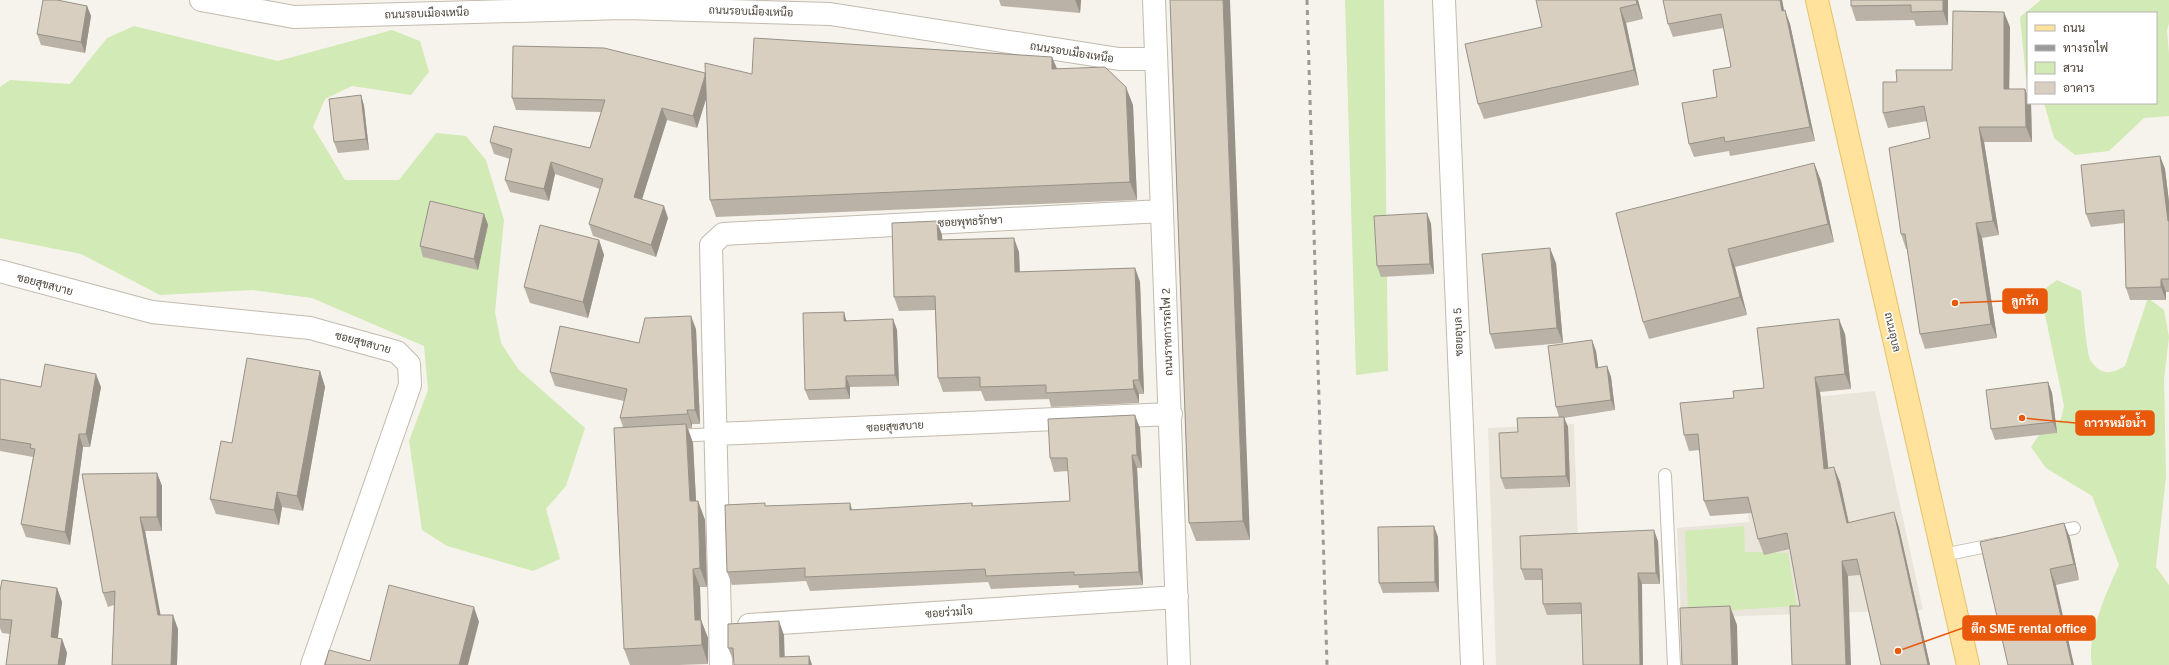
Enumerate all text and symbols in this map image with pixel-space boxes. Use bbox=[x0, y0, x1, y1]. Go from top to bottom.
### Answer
street label: ถนนรอบเมืองเหนือ bbox=[708, 3, 794, 18]
street label: ถนนรอบเมืองเหนือ bbox=[384, 5, 470, 20]
legend bbox=[2027, 12, 2157, 104]
text: ถนน bbox=[2063, 21, 2086, 35]
street label: ถนนรอบเมืองเหนือ bbox=[1029, 38, 1115, 65]
text: ทางรถไฟ bbox=[2063, 40, 2108, 55]
text: สวน bbox=[2063, 61, 2084, 75]
text: อาคาร bbox=[2063, 81, 2095, 95]
street label: ซอยพุทธรักษา bbox=[937, 212, 1003, 232]
street label: ซอยสุขสบาย bbox=[15, 271, 74, 300]
street label: ถนนราชการรถไฟ 2 bbox=[1157, 288, 1175, 376]
callout: ลูกรัก bbox=[2003, 289, 2047, 313]
text: ลูกรัก bbox=[2011, 294, 2039, 309]
street label: ซอยอุบล 5 bbox=[1451, 307, 1468, 357]
street label: ถนนอุบล bbox=[1880, 311, 1903, 354]
street label: ซอยสุขสบาย bbox=[333, 329, 392, 358]
callout: ถาวรหม้อน้ำ bbox=[2076, 411, 2154, 435]
text: ถาวรหม้อน้ำ bbox=[2084, 412, 2146, 430]
street label: ซอยสุขสบาย bbox=[866, 419, 924, 436]
street label: ซอยร่วมใจ bbox=[925, 602, 973, 620]
callout: ตึก SME rental office bbox=[1963, 616, 2095, 640]
text: ตึก SME rental office bbox=[1971, 622, 2087, 636]

